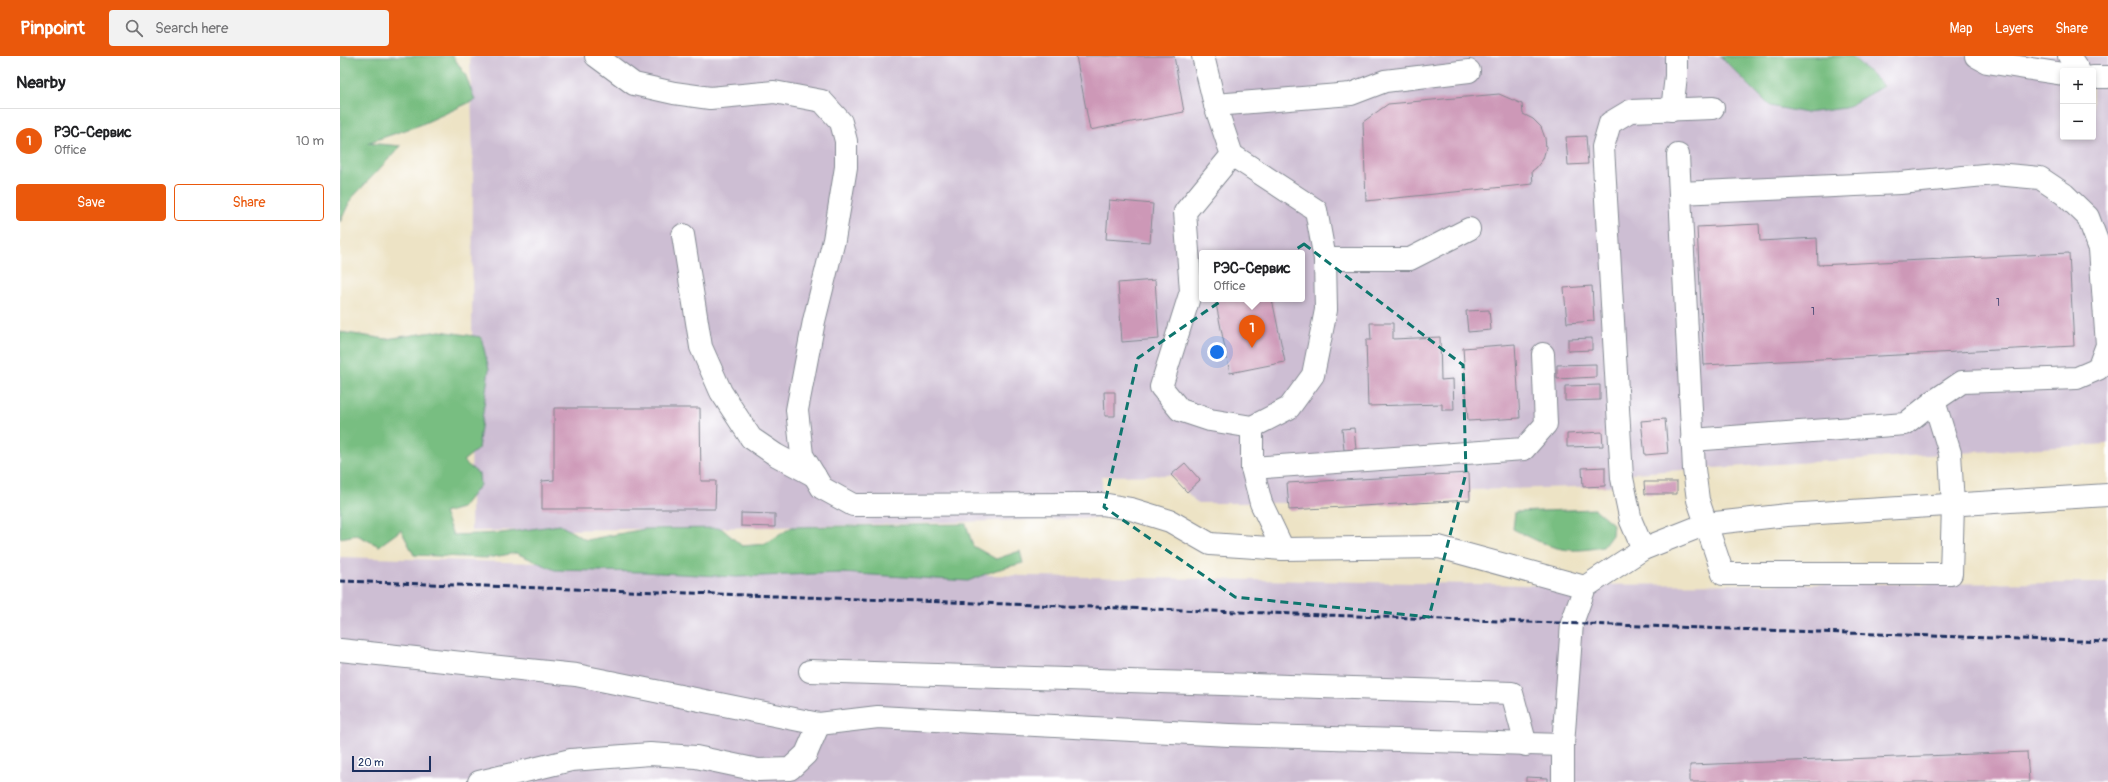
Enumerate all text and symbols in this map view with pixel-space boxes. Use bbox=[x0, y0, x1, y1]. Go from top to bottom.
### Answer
search box bbox=[109, 10, 389, 46]
text: Pinpoint bbox=[20, 16, 85, 40]
icon: search bbox=[123, 17, 145, 39]
text: Search here bbox=[155, 19, 228, 38]
text: Map bbox=[1950, 20, 1973, 37]
text: Layers bbox=[1995, 20, 2033, 37]
text: Share bbox=[2055, 20, 2088, 37]
map controls bbox=[2060, 68, 2096, 140]
button: + bbox=[2060, 68, 2096, 104]
text: Nearby bbox=[16, 72, 65, 93]
button: − bbox=[2060, 104, 2096, 140]
text: РЭС-Сервис bbox=[54, 123, 132, 142]
text: 1 bbox=[26, 133, 32, 149]
text: 10 m bbox=[296, 133, 324, 149]
text: Office bbox=[54, 142, 86, 158]
button: Save bbox=[16, 184, 166, 221]
button: Share bbox=[174, 184, 324, 221]
popup bbox=[1199, 250, 1305, 302]
text: РЭС-Сервис bbox=[1213, 259, 1291, 278]
text: Office bbox=[1213, 278, 1245, 294]
house number: 1 bbox=[1996, 297, 2000, 309]
house number: 1 bbox=[1811, 306, 1815, 318]
pin: 1 bbox=[1239, 315, 1265, 348]
your location bbox=[1207, 342, 1227, 362]
scale bar bbox=[352, 754, 431, 773]
text: 20 m bbox=[358, 756, 384, 769]

